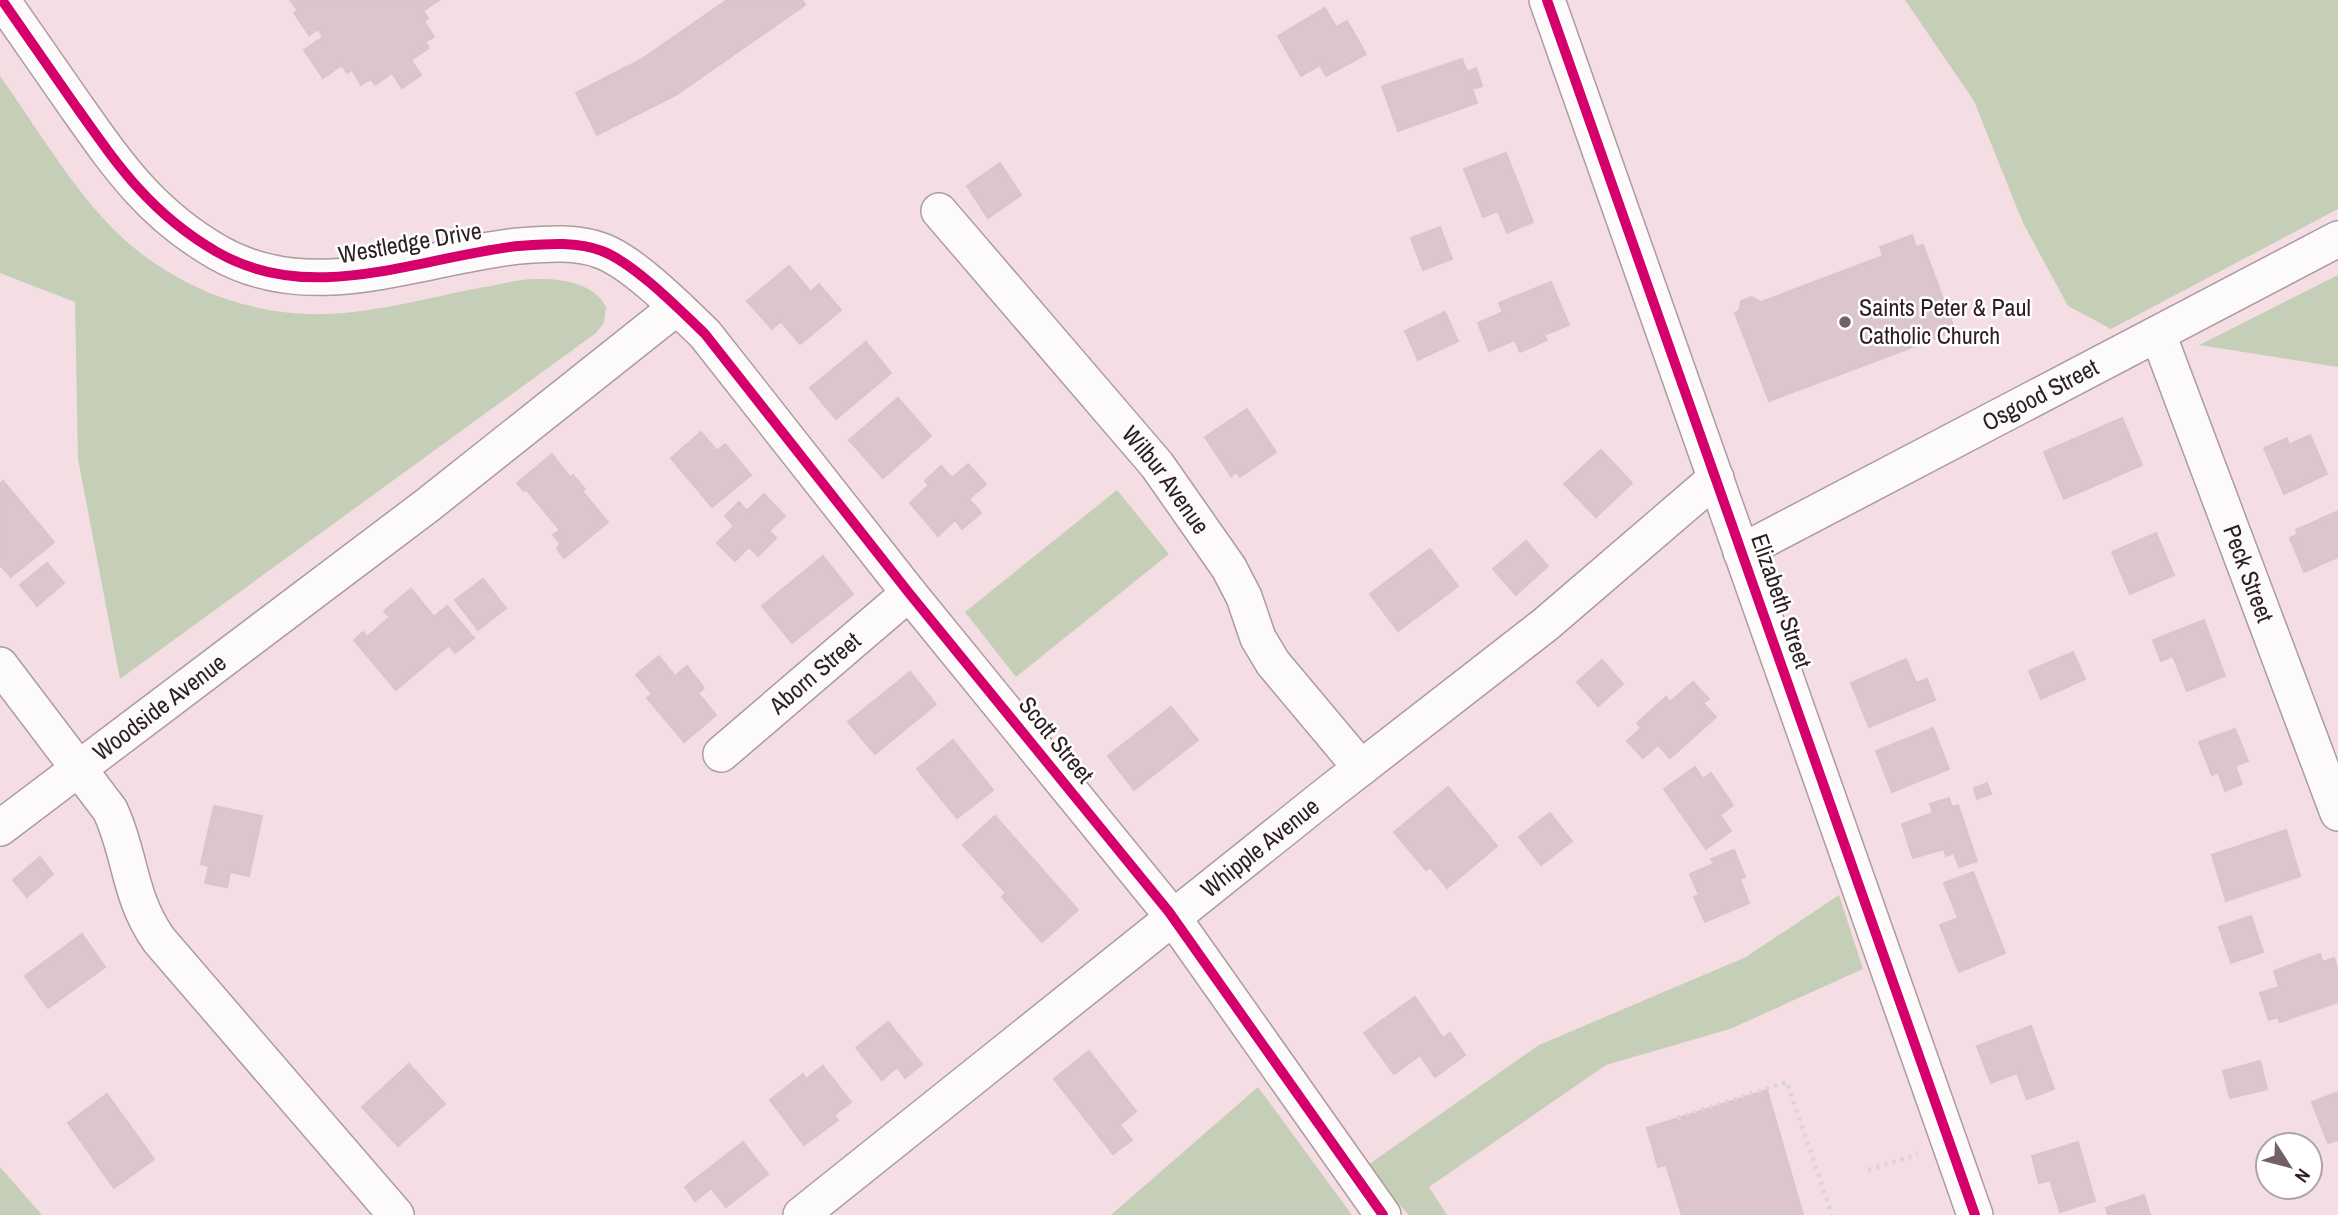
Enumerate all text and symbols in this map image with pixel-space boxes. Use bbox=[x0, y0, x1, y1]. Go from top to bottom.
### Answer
street label: Westledge Drive bbox=[336, 214, 484, 270]
place label: Saints Peter & Paul Catholic Church bbox=[1859, 291, 2031, 351]
marker: Saints Peter & Paul Catholic Church bbox=[1837, 314, 1853, 330]
street label: Osgood Street bbox=[1976, 350, 2104, 438]
street label: Wilbur Avenue bbox=[1115, 419, 1217, 540]
street label: Peck Street bbox=[2216, 520, 2282, 627]
street label: Elizabeth Street bbox=[1744, 529, 1820, 673]
street label: Aborn Street bbox=[761, 624, 867, 721]
street label: Woodside Avenue bbox=[86, 646, 232, 767]
street label: Scott Street bbox=[1012, 689, 1102, 790]
street label: Whipple Avenue bbox=[1194, 790, 1325, 904]
north arrow bbox=[2254, 1131, 2324, 1201]
text: N bbox=[2289, 1164, 2317, 1188]

